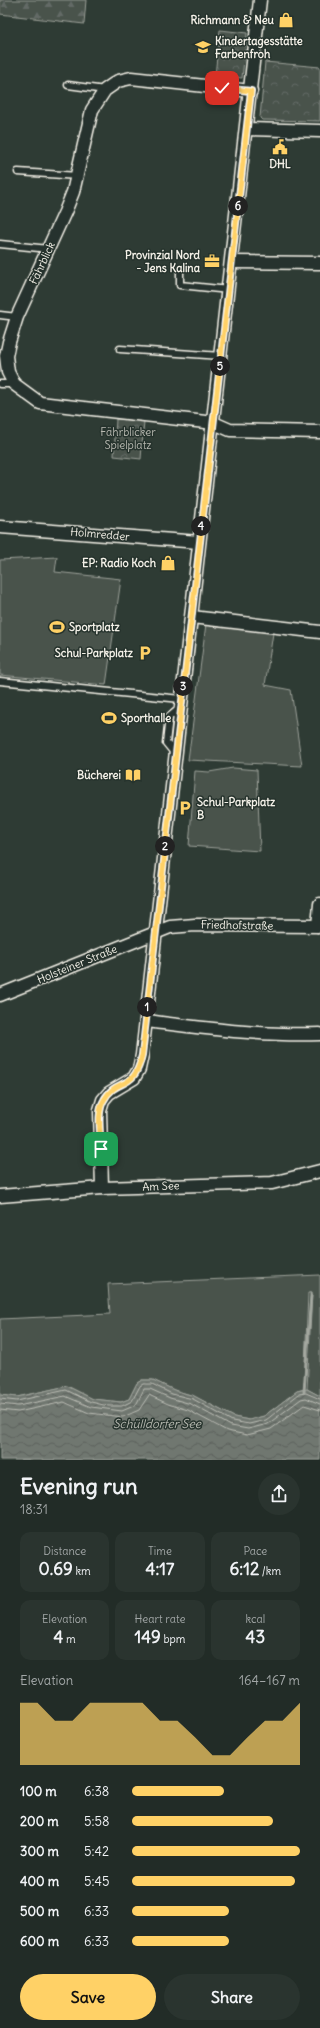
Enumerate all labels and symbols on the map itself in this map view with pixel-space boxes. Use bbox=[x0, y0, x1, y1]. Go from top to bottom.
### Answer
shop icon: Richmann & Neu bbox=[277, 11, 295, 29]
place label: Richmann & Neu bbox=[190, 13, 275, 27]
place label: Kindertagesstätte Farbenfroh bbox=[215, 34, 303, 61]
school or university icon: Kindertagesstätte Farbenfroh bbox=[194, 38, 212, 56]
pin bbox=[205, 71, 239, 105]
public building icon: DHL bbox=[271, 138, 289, 156]
place label: DHL bbox=[269, 157, 291, 171]
pin: 6 bbox=[228, 196, 248, 216]
street label: Fährblick bbox=[26, 239, 58, 286]
place label: Provinzial Nord - Jens Kalina bbox=[125, 248, 201, 275]
office icon: Provinzial Nord - Jens Kalina bbox=[203, 252, 221, 270]
pin: 5 bbox=[210, 356, 230, 376]
park label: Fährblicker Spielplatz bbox=[100, 425, 156, 452]
pin: 4 bbox=[191, 516, 211, 536]
street label: Holmredder bbox=[70, 524, 131, 544]
shop icon: EP: Radio Koch bbox=[159, 554, 177, 572]
place label: EP: Radio Koch bbox=[82, 556, 157, 570]
sports icon: Sportplatz bbox=[48, 618, 66, 636]
place label: Sportplatz bbox=[69, 620, 120, 635]
parking icon: Schul-Parkplatz bbox=[136, 644, 154, 662]
place label: Schul-Parkplatz bbox=[55, 646, 134, 661]
pin: 3 bbox=[173, 676, 193, 696]
sports icon: Sporthalle bbox=[100, 709, 118, 727]
place label: Sporthalle bbox=[121, 711, 171, 726]
library icon: Bücherei bbox=[124, 766, 142, 784]
place label: Bücherei bbox=[77, 768, 121, 782]
place label: Schul-Parkplatz B bbox=[197, 795, 276, 822]
parking icon: Schul-Parkplatz B bbox=[176, 799, 194, 817]
pin: 2 bbox=[155, 836, 175, 856]
street label: Friedhofstraße bbox=[201, 917, 273, 933]
street label: Holsteiner Straße bbox=[35, 942, 119, 986]
pin: 1 bbox=[137, 997, 157, 1017]
pin bbox=[84, 1132, 118, 1166]
street label: Am See bbox=[142, 1178, 180, 1194]
water label: Schülldorfer See bbox=[113, 1416, 203, 1431]

